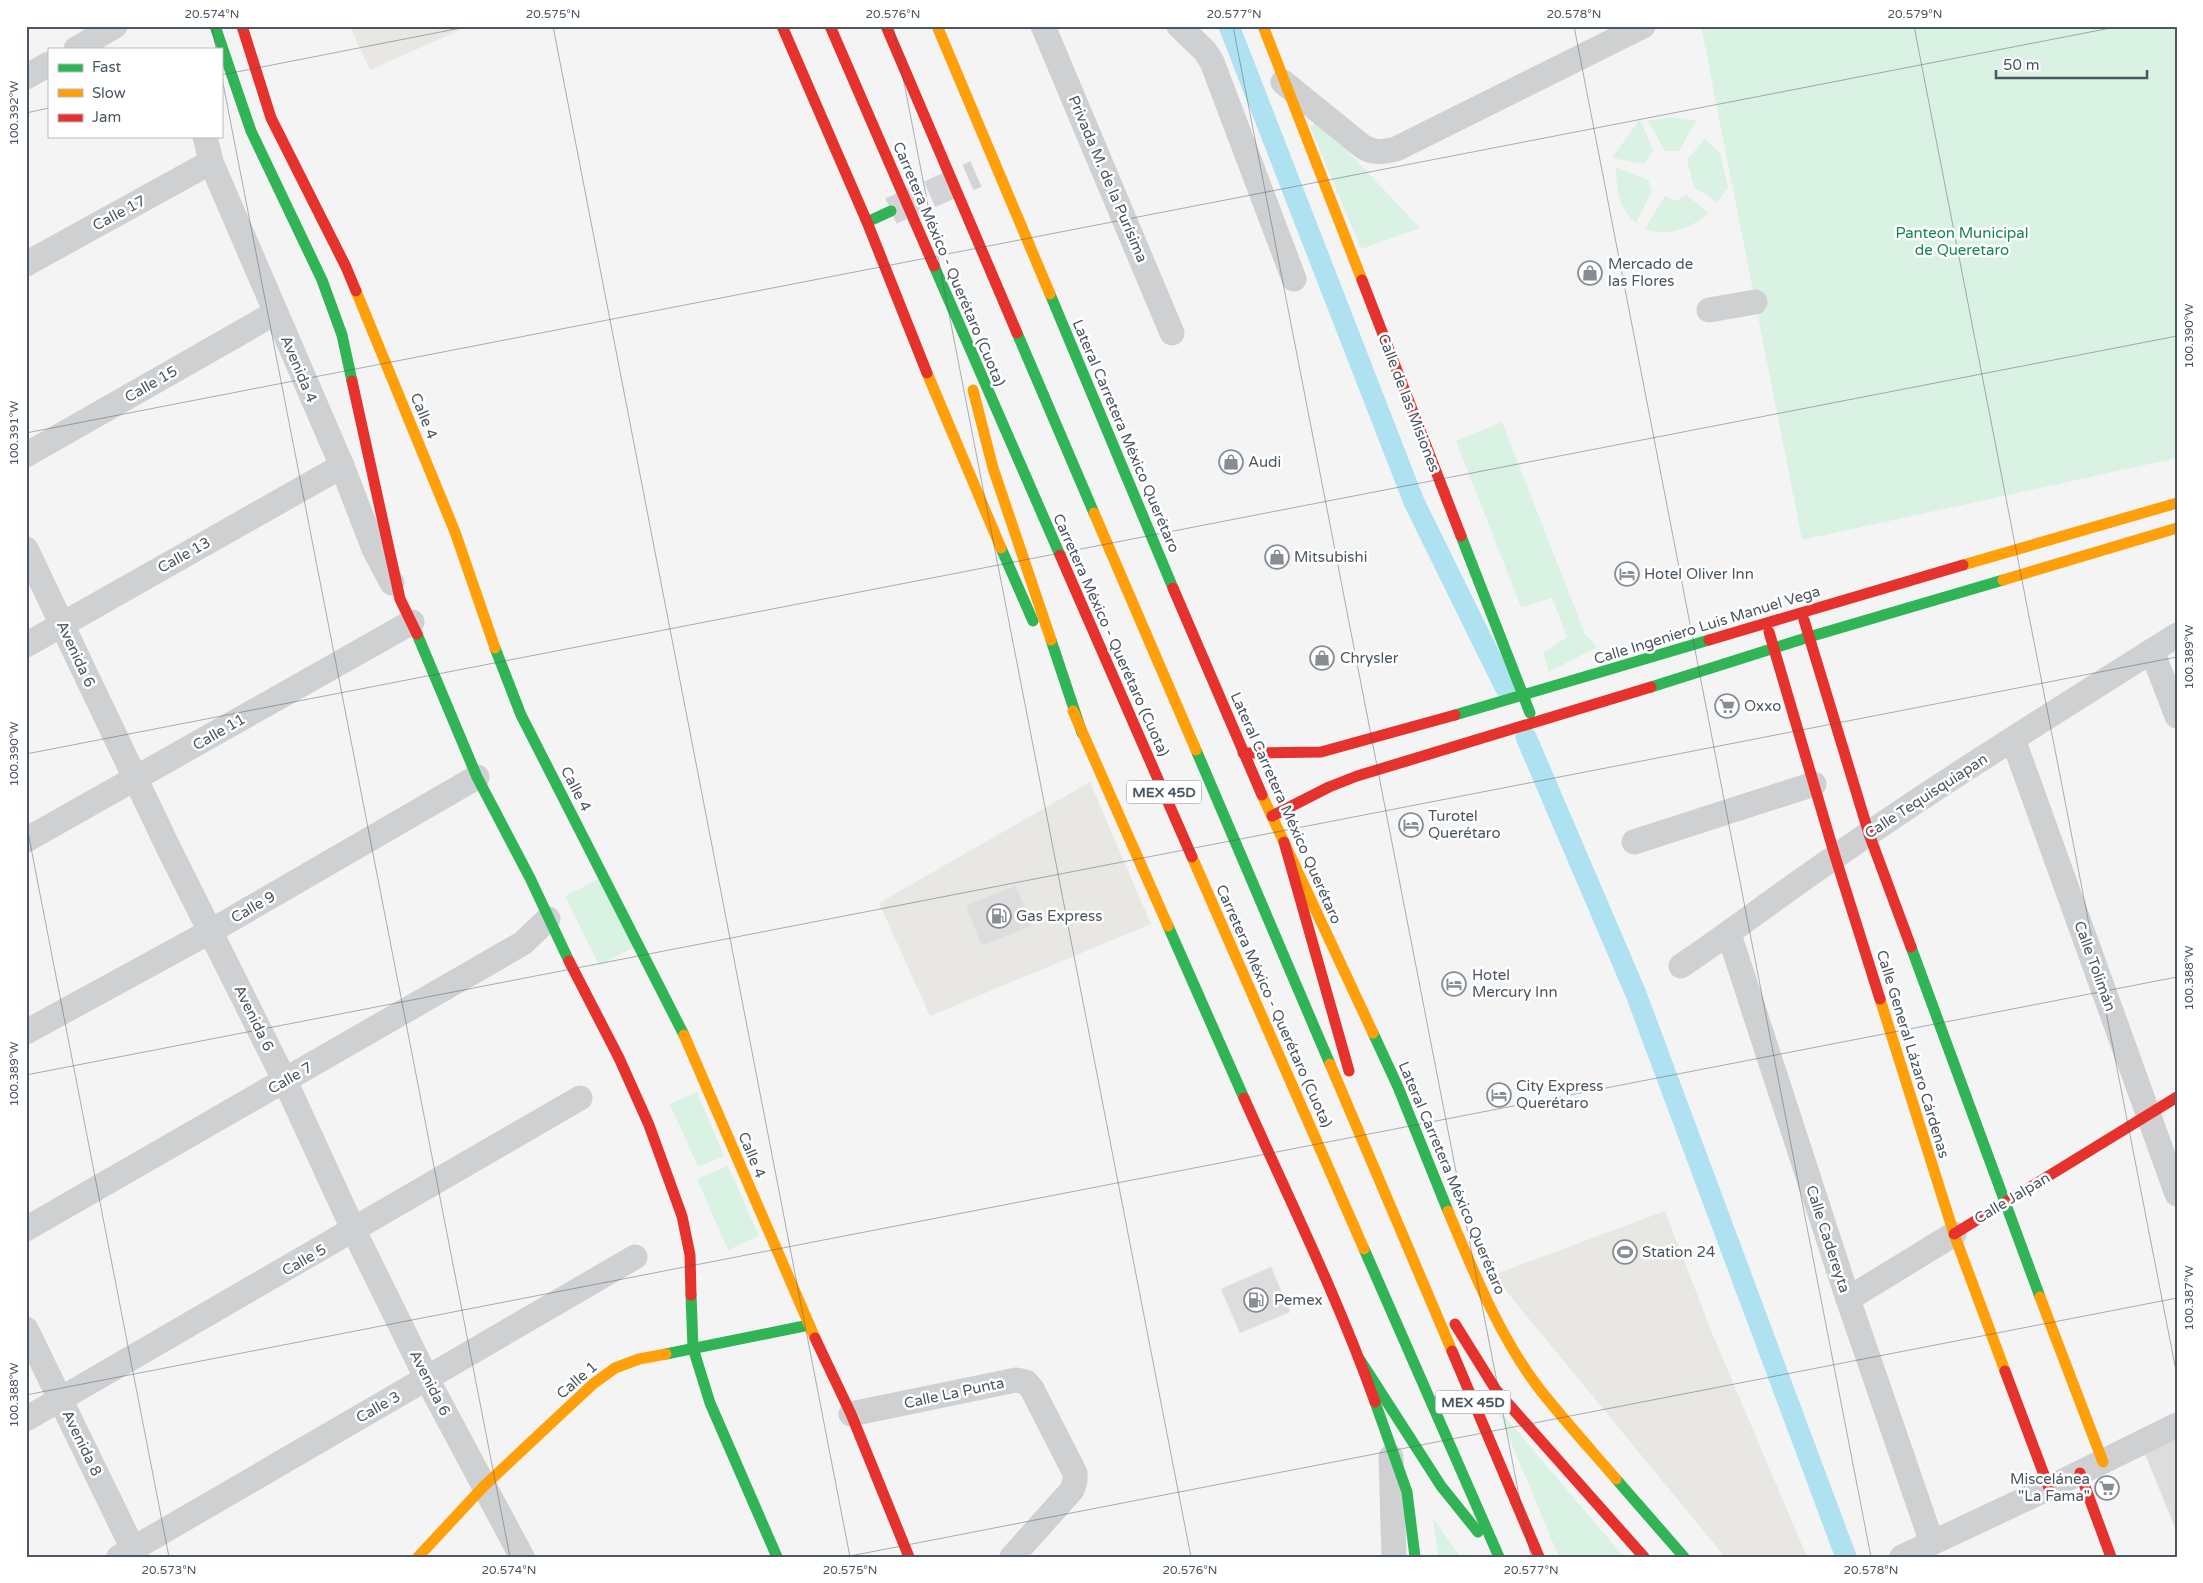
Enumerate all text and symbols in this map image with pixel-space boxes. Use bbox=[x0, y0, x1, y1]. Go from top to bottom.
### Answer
text: 20.574°N bbox=[185, 7, 239, 21]
text: 20.575°N bbox=[526, 7, 580, 21]
text: 20.576°N bbox=[866, 7, 920, 21]
text: 20.577°N bbox=[1206, 7, 1262, 21]
text: 20.578°N bbox=[1547, 7, 1601, 21]
text: 20.579°N bbox=[1888, 7, 1942, 21]
legend bbox=[48, 48, 222, 138]
scale bar bbox=[1996, 48, 2147, 80]
text: 50 m bbox=[2003, 56, 2040, 74]
text: Fast bbox=[92, 58, 122, 76]
text: 100.392°W bbox=[7, 80, 21, 146]
text: Slow bbox=[92, 84, 126, 102]
street label: Privada M. de la Purísima bbox=[1065, 93, 1151, 265]
text: Jam bbox=[92, 108, 121, 126]
street label: Carretera México - Querétaro (Cuota) bbox=[889, 139, 1009, 389]
street label: Calle 17 bbox=[89, 192, 149, 234]
park label: Panteon Municipal de Queretaro bbox=[1895, 224, 2029, 259]
place label: Mercado de las Flores bbox=[1608, 255, 1693, 290]
shop icon: Mercado de las Flores bbox=[1577, 260, 1603, 286]
text: 100.390°W bbox=[2182, 303, 2196, 369]
street label: Lateral Carretera México Querétaro bbox=[1069, 317, 1183, 555]
street label: Calle de las Misiones bbox=[1374, 331, 1444, 475]
street label: Avenida 4 bbox=[277, 333, 321, 405]
street label: Calle 15 bbox=[122, 362, 180, 406]
street label: Calle 4 bbox=[407, 390, 441, 442]
text: 100.391°W bbox=[7, 400, 21, 466]
shop icon: Audi bbox=[1218, 449, 1244, 475]
place label: Audi bbox=[1248, 453, 1281, 471]
street label: Carretera México - Querétaro (Cuota) bbox=[1049, 511, 1173, 759]
street label: Calle 13 bbox=[154, 533, 214, 577]
shop icon: Mitsubishi bbox=[1264, 544, 1290, 570]
place label: Mitsubishi bbox=[1294, 548, 1367, 566]
hotel icon: Hotel Oliver Inn bbox=[1614, 561, 1640, 587]
place label: Hotel Oliver Inn bbox=[1644, 565, 1754, 583]
street label: Calle Ingeniero Luis Manuel Vega bbox=[1592, 582, 1822, 668]
street label: Avenida 6 bbox=[53, 618, 99, 690]
text: 100.389°W bbox=[2182, 624, 2196, 690]
shop icon: Chrysler bbox=[1309, 645, 1335, 671]
place label: Chrysler bbox=[1340, 649, 1399, 667]
street label: Lateral Carretera México Querétaro bbox=[1227, 689, 1345, 927]
supermarket icon: Oxxo bbox=[1714, 693, 1740, 719]
place label: Oxxo bbox=[1744, 697, 1781, 715]
street label: Calle 11 bbox=[190, 710, 248, 754]
text: 100.390°W bbox=[7, 721, 21, 787]
street label: Calle Tequisquiapan bbox=[1861, 750, 1991, 842]
street label: Calle 4 bbox=[557, 763, 595, 815]
road number: MEX 45D bbox=[1126, 780, 1202, 804]
place label: Turotel Querétaro bbox=[1428, 807, 1501, 842]
hotel icon: Turotel Querétaro bbox=[1398, 812, 1424, 838]
street label: Carretera México - Querétaro (Cuota) bbox=[1212, 882, 1336, 1130]
street label: Calle 9 bbox=[228, 887, 278, 927]
fuel station icon: Gas Express bbox=[986, 903, 1012, 929]
place label: Gas Express bbox=[1016, 907, 1102, 925]
street label: Calle Tolimán bbox=[2070, 918, 2120, 1014]
text: 100.388°W bbox=[2182, 945, 2196, 1011]
street label: Calle General Lázaro Cárdenas bbox=[1873, 948, 1953, 1160]
place label: Hotel Mercury Inn bbox=[1472, 966, 1558, 1001]
hotel icon: Hotel Mercury Inn bbox=[1441, 971, 1467, 997]
street label: Avenida 6 bbox=[230, 982, 278, 1054]
text: 100.389°W bbox=[7, 1041, 21, 1107]
street label: Calle 7 bbox=[265, 1058, 315, 1098]
street label: Lateral Carretera México Querétaro bbox=[1395, 1059, 1509, 1297]
place label: City Express Querétaro bbox=[1516, 1077, 1603, 1112]
hotel icon: City Express Querétaro bbox=[1486, 1082, 1512, 1108]
street label: Calle 4 bbox=[734, 1129, 770, 1181]
street label: Calle Jalpan bbox=[1971, 1168, 2053, 1228]
street label: Calle Cadereyta bbox=[1802, 1183, 1854, 1295]
sports icon: Station 24 bbox=[1612, 1239, 1638, 1265]
street label: Calle 5 bbox=[279, 1240, 329, 1280]
place label: Station 24 bbox=[1642, 1243, 1715, 1261]
text: 100.387°W bbox=[2182, 1265, 2196, 1331]
fuel station icon: Pemex bbox=[1243, 1287, 1269, 1313]
place label: Pemex bbox=[1274, 1291, 1323, 1309]
street label: Avenida 6 bbox=[406, 1347, 454, 1419]
street label: Calle 1 bbox=[553, 1357, 601, 1403]
text: 100.388°W bbox=[7, 1362, 21, 1428]
street label: Calle La Punta bbox=[902, 1374, 1006, 1412]
street label: Calle 3 bbox=[353, 1387, 403, 1427]
road number: MEX 45D bbox=[1436, 1390, 1510, 1414]
street label: Avenida 8 bbox=[58, 1407, 106, 1479]
place label: Miscelánea "La Fama" bbox=[2010, 1470, 2090, 1505]
supermarket icon: Miscelánea "La Fama" bbox=[2094, 1475, 2120, 1501]
text: 20.573°N bbox=[142, 1563, 196, 1577]
text: 20.574°N bbox=[482, 1563, 536, 1577]
text: 20.575°N bbox=[823, 1563, 877, 1577]
text: 20.576°N bbox=[1163, 1563, 1217, 1577]
text: 20.577°N bbox=[1503, 1563, 1559, 1577]
text: 20.578°N bbox=[1844, 1563, 1898, 1577]

